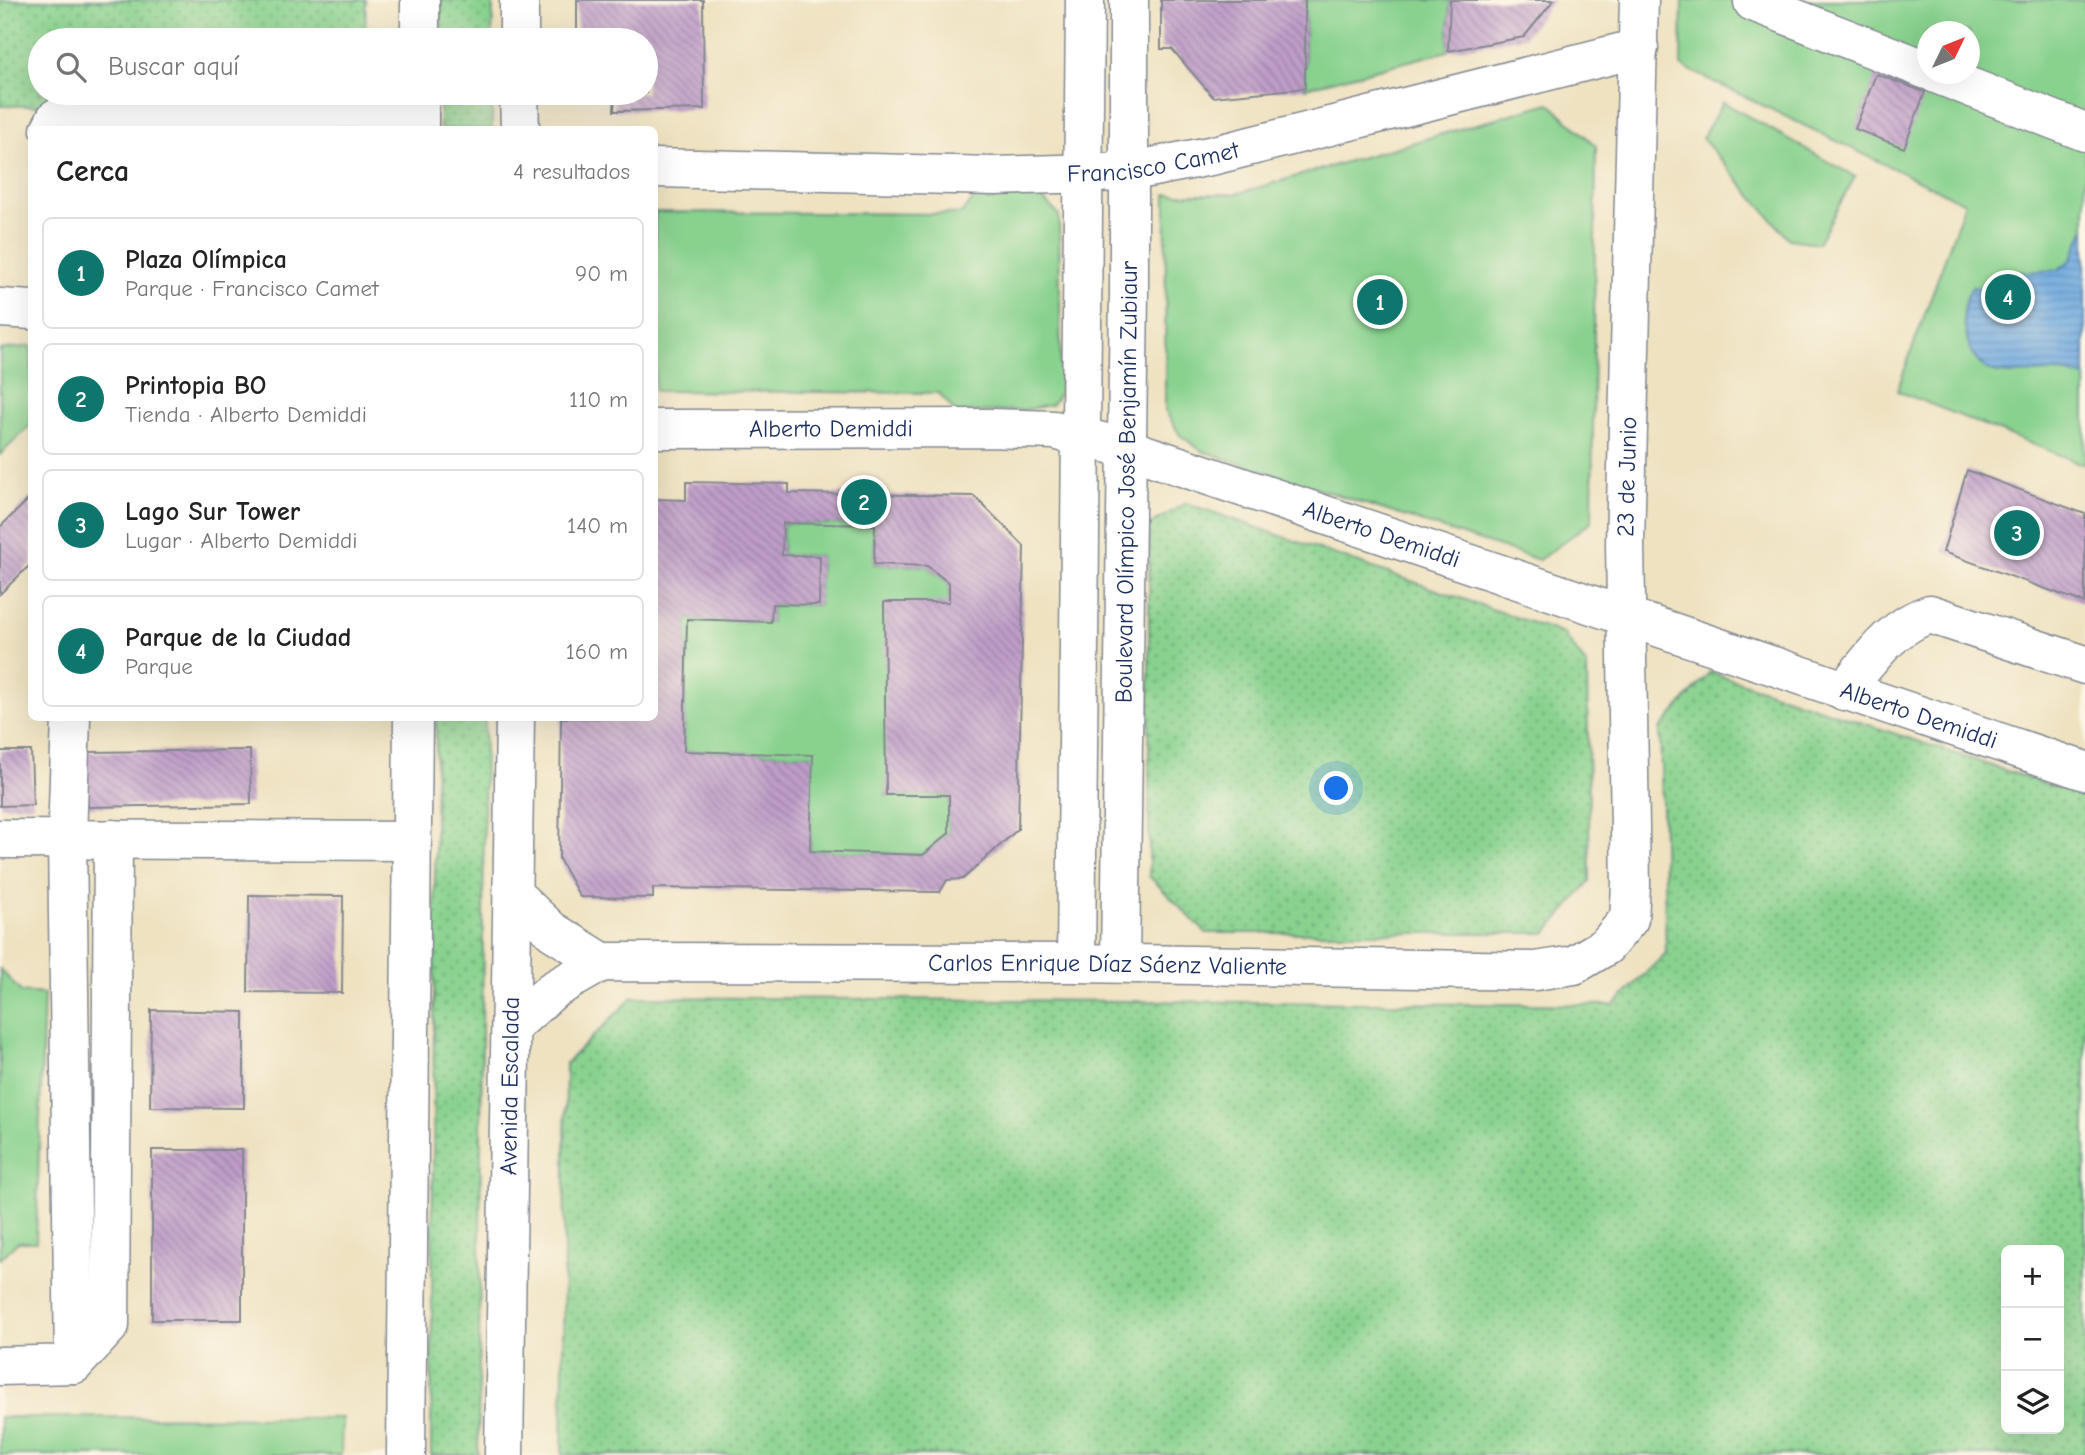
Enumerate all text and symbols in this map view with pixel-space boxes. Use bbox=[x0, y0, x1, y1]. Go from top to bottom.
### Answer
north arrow bbox=[1917, 21, 1980, 84]
search box bbox=[28, 28, 658, 105]
icon: search bbox=[52, 48, 90, 86]
text: Buscar aquí bbox=[108, 52, 239, 82]
street label: Francisco Camet bbox=[1067, 135, 1243, 188]
text: Cerca bbox=[56, 154, 129, 189]
text: 4 resultados bbox=[513, 158, 630, 185]
text: Plaza Olímpica bbox=[125, 245, 287, 275]
text: 1 bbox=[76, 260, 86, 287]
text: 90 m bbox=[575, 260, 628, 287]
street label: Boulevard Olímpico José Benjamín Zubiaur bbox=[1109, 260, 1143, 703]
pin: 4 bbox=[1985, 271, 2031, 323]
text: Parque · Francisco Camet bbox=[125, 275, 378, 302]
pin: 1 bbox=[1357, 276, 1403, 328]
text: Printopia BO bbox=[125, 371, 266, 401]
text: 2 bbox=[75, 386, 87, 413]
text: 110 m bbox=[569, 386, 628, 413]
text: Tienda · Alberto Demiddi bbox=[125, 401, 367, 428]
street label: Alberto Demiddi bbox=[749, 414, 913, 443]
street label: 23 de Junio bbox=[1611, 416, 1642, 537]
pin: 2 bbox=[841, 476, 887, 528]
street label: Alberto Demiddi bbox=[1300, 495, 1464, 574]
text: Lago Sur Tower bbox=[125, 497, 300, 527]
pin: 3 bbox=[1994, 507, 2040, 559]
text: 3 bbox=[75, 512, 87, 539]
text: 140 m bbox=[567, 512, 628, 539]
text: Lugar · Alberto Demiddi bbox=[125, 527, 358, 554]
text: Parque de la Ciudad bbox=[125, 623, 351, 653]
text: 4 bbox=[76, 638, 86, 665]
text: 160 m bbox=[566, 638, 628, 665]
text: Parque bbox=[125, 653, 193, 680]
street label: Alberto Demiddi bbox=[1837, 676, 2001, 755]
your location bbox=[1319, 771, 1353, 805]
street label: Carlos Enrique Díaz Sáenz Valiente bbox=[928, 949, 1287, 981]
street label: Avenida Escalada bbox=[494, 997, 525, 1176]
map controls bbox=[2001, 1245, 2064, 1434]
button: + bbox=[2001, 1245, 2064, 1308]
button: − bbox=[2001, 1308, 2064, 1371]
button: layers bbox=[2001, 1371, 2064, 1434]

